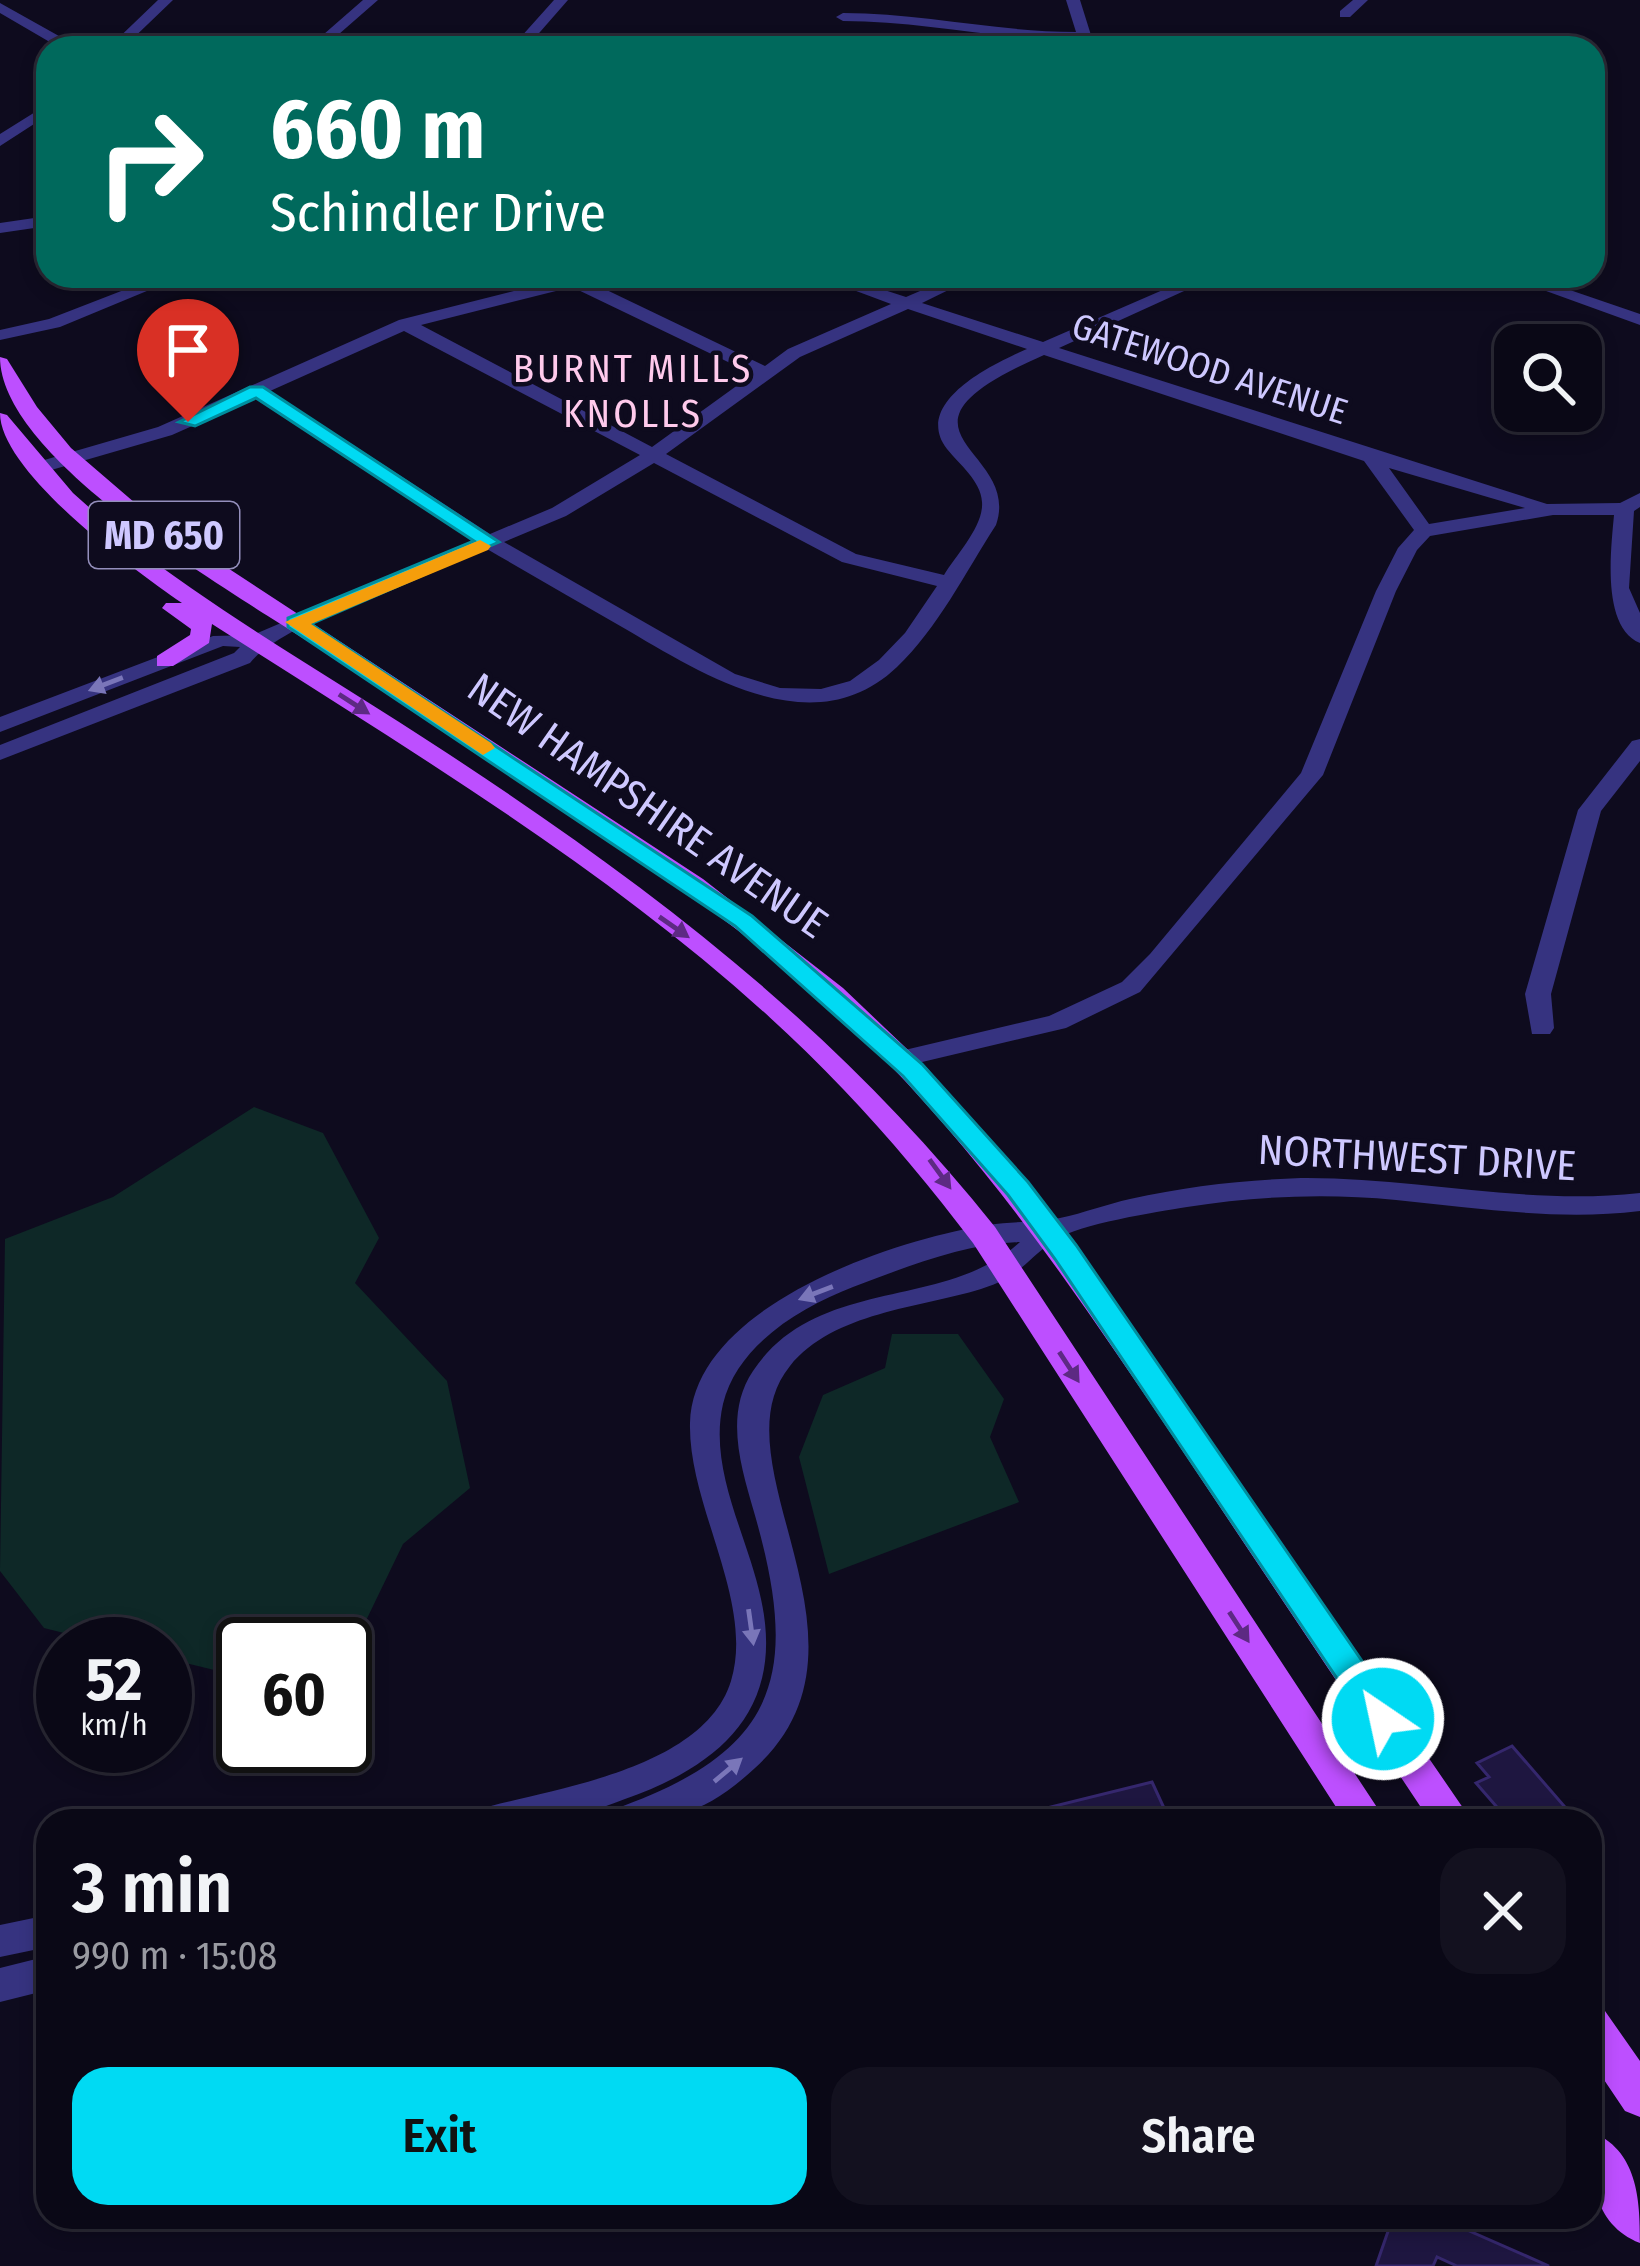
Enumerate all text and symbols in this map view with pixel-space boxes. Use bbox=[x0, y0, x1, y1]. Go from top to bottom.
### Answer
text: 660 m bbox=[270, 79, 485, 180]
icon: right bbox=[72, 84, 228, 240]
text: Schindler Drive bbox=[270, 181, 606, 245]
pin bbox=[137, 299, 239, 422]
street label: GATEWOOD AVENUE bbox=[1067, 304, 1353, 434]
icon: arrive bbox=[155, 317, 221, 383]
map controls bbox=[1494, 324, 1602, 432]
button: search bbox=[1494, 324, 1602, 432]
district label: BURNT MILLS KNOLLS bbox=[513, 346, 753, 437]
road number: MD 650 bbox=[89, 502, 239, 568]
street label: NEW HAMPSHIRE AVENUE bbox=[458, 663, 837, 949]
one-way arrow bbox=[87, 676, 123, 695]
one-way arrow bbox=[338, 693, 371, 715]
one-way arrow bbox=[658, 915, 690, 938]
street label: NORTHWEST DRIVE bbox=[1257, 1125, 1577, 1191]
one-way arrow bbox=[928, 1158, 951, 1191]
one-way arrow bbox=[798, 1284, 834, 1303]
one-way arrow bbox=[1057, 1351, 1079, 1384]
one-way arrow bbox=[742, 1609, 761, 1646]
one-way arrow bbox=[1227, 1610, 1249, 1643]
speed limit sign: 60 bbox=[216, 1617, 372, 1773]
text: 52 bbox=[86, 1644, 142, 1716]
position arrow bbox=[1320, 1656, 1446, 1782]
text: km/h bbox=[81, 1707, 147, 1743]
one-way arrow bbox=[713, 1757, 743, 1783]
text: 3 min bbox=[72, 1845, 233, 1931]
button: close bbox=[1440, 1848, 1566, 1974]
text: 990 m · 15:08 bbox=[72, 1933, 277, 1979]
button: Exit bbox=[72, 2067, 807, 2205]
button: Share bbox=[831, 2067, 1566, 2205]

